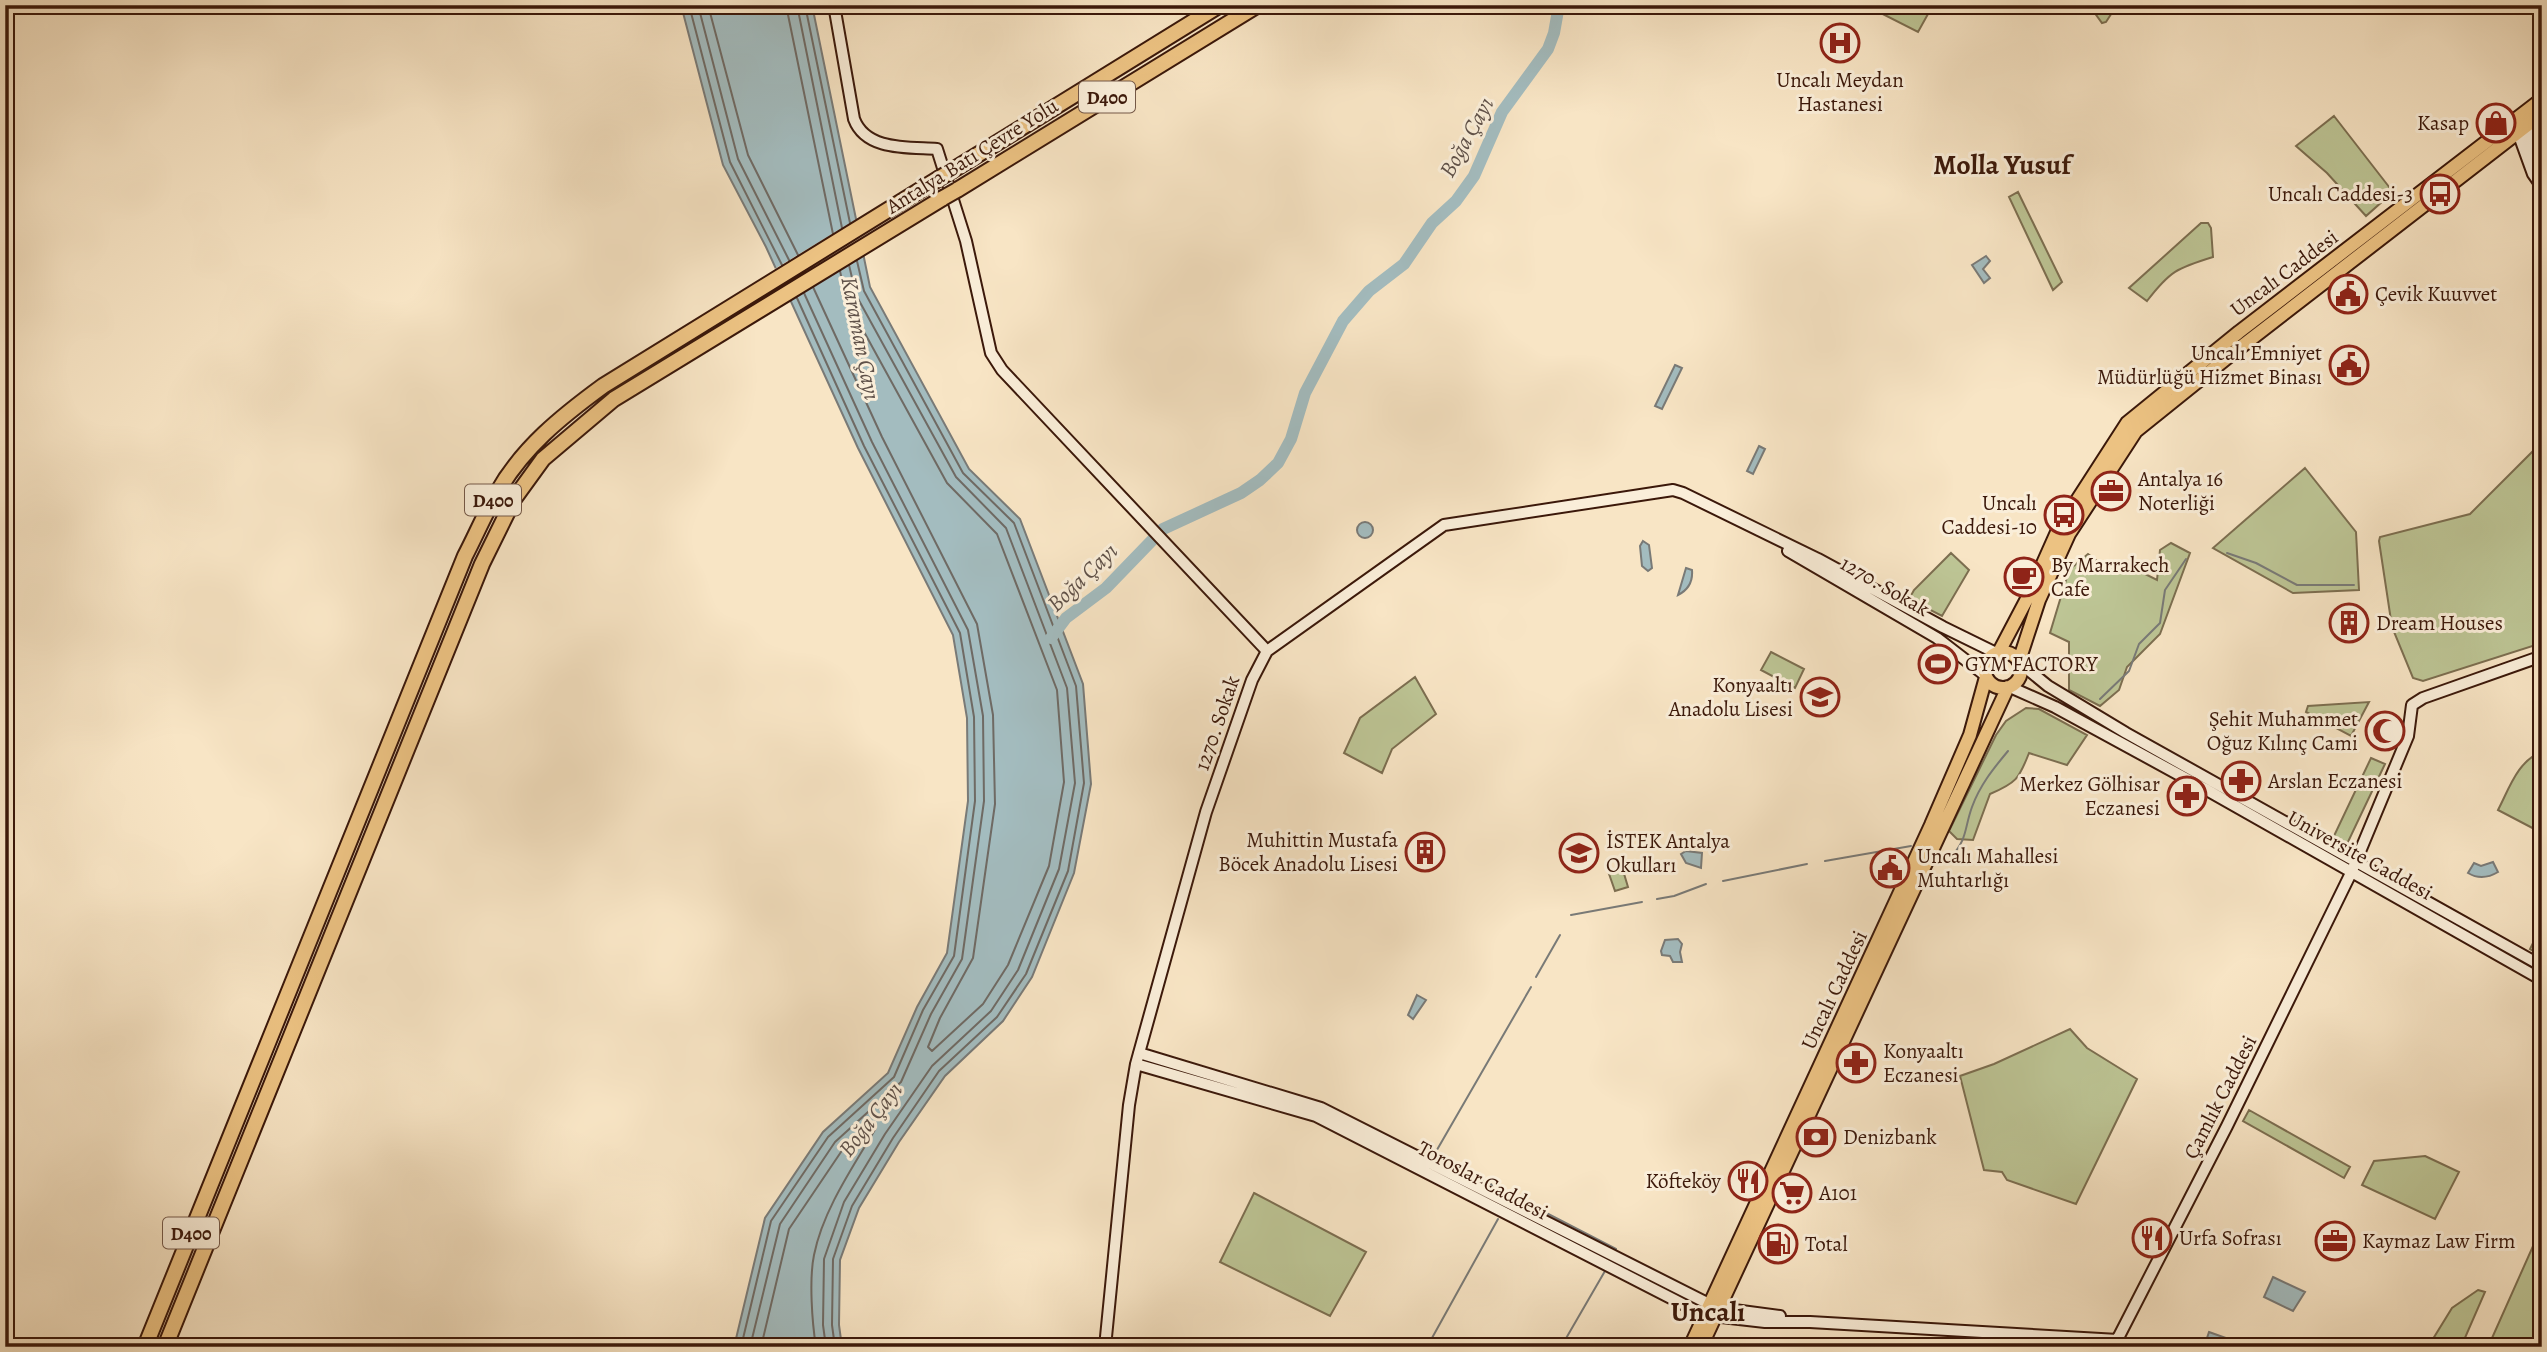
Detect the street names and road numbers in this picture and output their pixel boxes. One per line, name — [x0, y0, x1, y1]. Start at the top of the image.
road number: D400 — [1079, 82, 1135, 113]
street label: Antalya Batı Çevre Yolu — [880, 91, 1064, 221]
street label: Uncalı Caddesi — [2224, 223, 2344, 323]
road number: D400 — [465, 485, 521, 516]
street label: 1270. Sokak — [1835, 549, 1935, 623]
street label: 1270. Sokak — [1188, 671, 1246, 774]
street label: Universite Caddesi — [2282, 804, 2438, 907]
street label: Uncalı Caddesi — [1794, 926, 1874, 1054]
street label: Çamlık Caddesi — [2177, 1030, 2263, 1164]
street label: Toroslar Caddesi — [1413, 1134, 1553, 1226]
road number: D400 — [163, 1218, 219, 1248]

